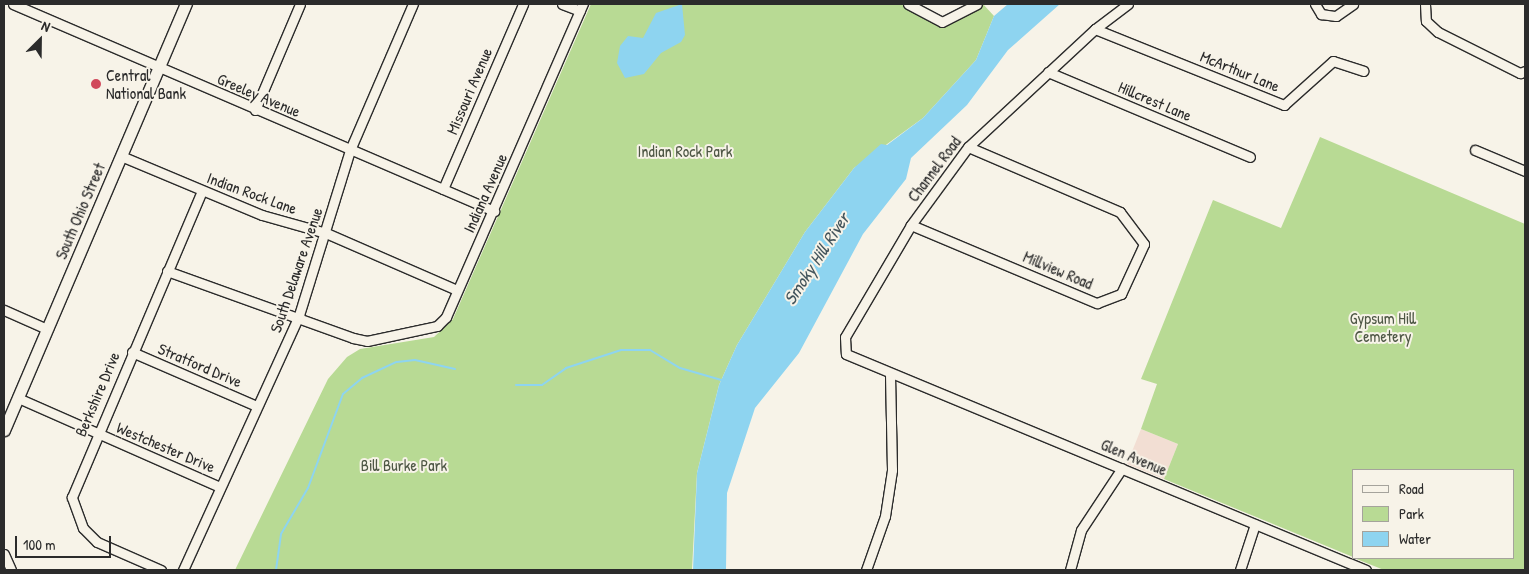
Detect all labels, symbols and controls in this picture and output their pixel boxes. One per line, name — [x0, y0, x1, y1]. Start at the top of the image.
north arrow — [15, 15, 65, 65]
text: N — [39, 16, 53, 36]
street label: Missouri Avenue — [442, 45, 496, 137]
street label: McArthur Lane — [1197, 46, 1283, 96]
place label: Central National Bank — [106, 65, 186, 103]
street label: Greeley Avenue — [215, 69, 303, 121]
street label: Hillcrest Lane — [1115, 77, 1195, 125]
marker: Central National Bank — [90, 78, 102, 90]
street label: Channel Road — [903, 133, 965, 205]
park label: Indian Rock Park — [637, 141, 733, 161]
street label: Indiana Avenue — [459, 150, 511, 236]
street label: South Ohio Street — [51, 160, 109, 262]
street label: Indian Rock Lane — [205, 168, 299, 218]
street label: South Delaware Avenue — [266, 205, 326, 335]
water label: Smoky Hill River — [779, 209, 855, 309]
street label: Millview Road — [1020, 247, 1096, 293]
park label: Gypsum Hill Cemetery — [1350, 308, 1416, 346]
street label: Stratford Drive — [155, 339, 245, 391]
street label: Berkshire Drive — [71, 349, 123, 439]
street label: Westchester Drive — [114, 418, 218, 476]
street label: Glen Avenue — [1098, 435, 1170, 479]
park label: Bill Burke Park — [361, 455, 447, 475]
legend — [1352, 469, 1514, 559]
text: Road — [1399, 478, 1424, 499]
text: Park — [1399, 503, 1424, 524]
scale bar — [18, 526, 114, 558]
text: Water — [1399, 528, 1431, 549]
text: 100 m — [23, 534, 56, 555]

